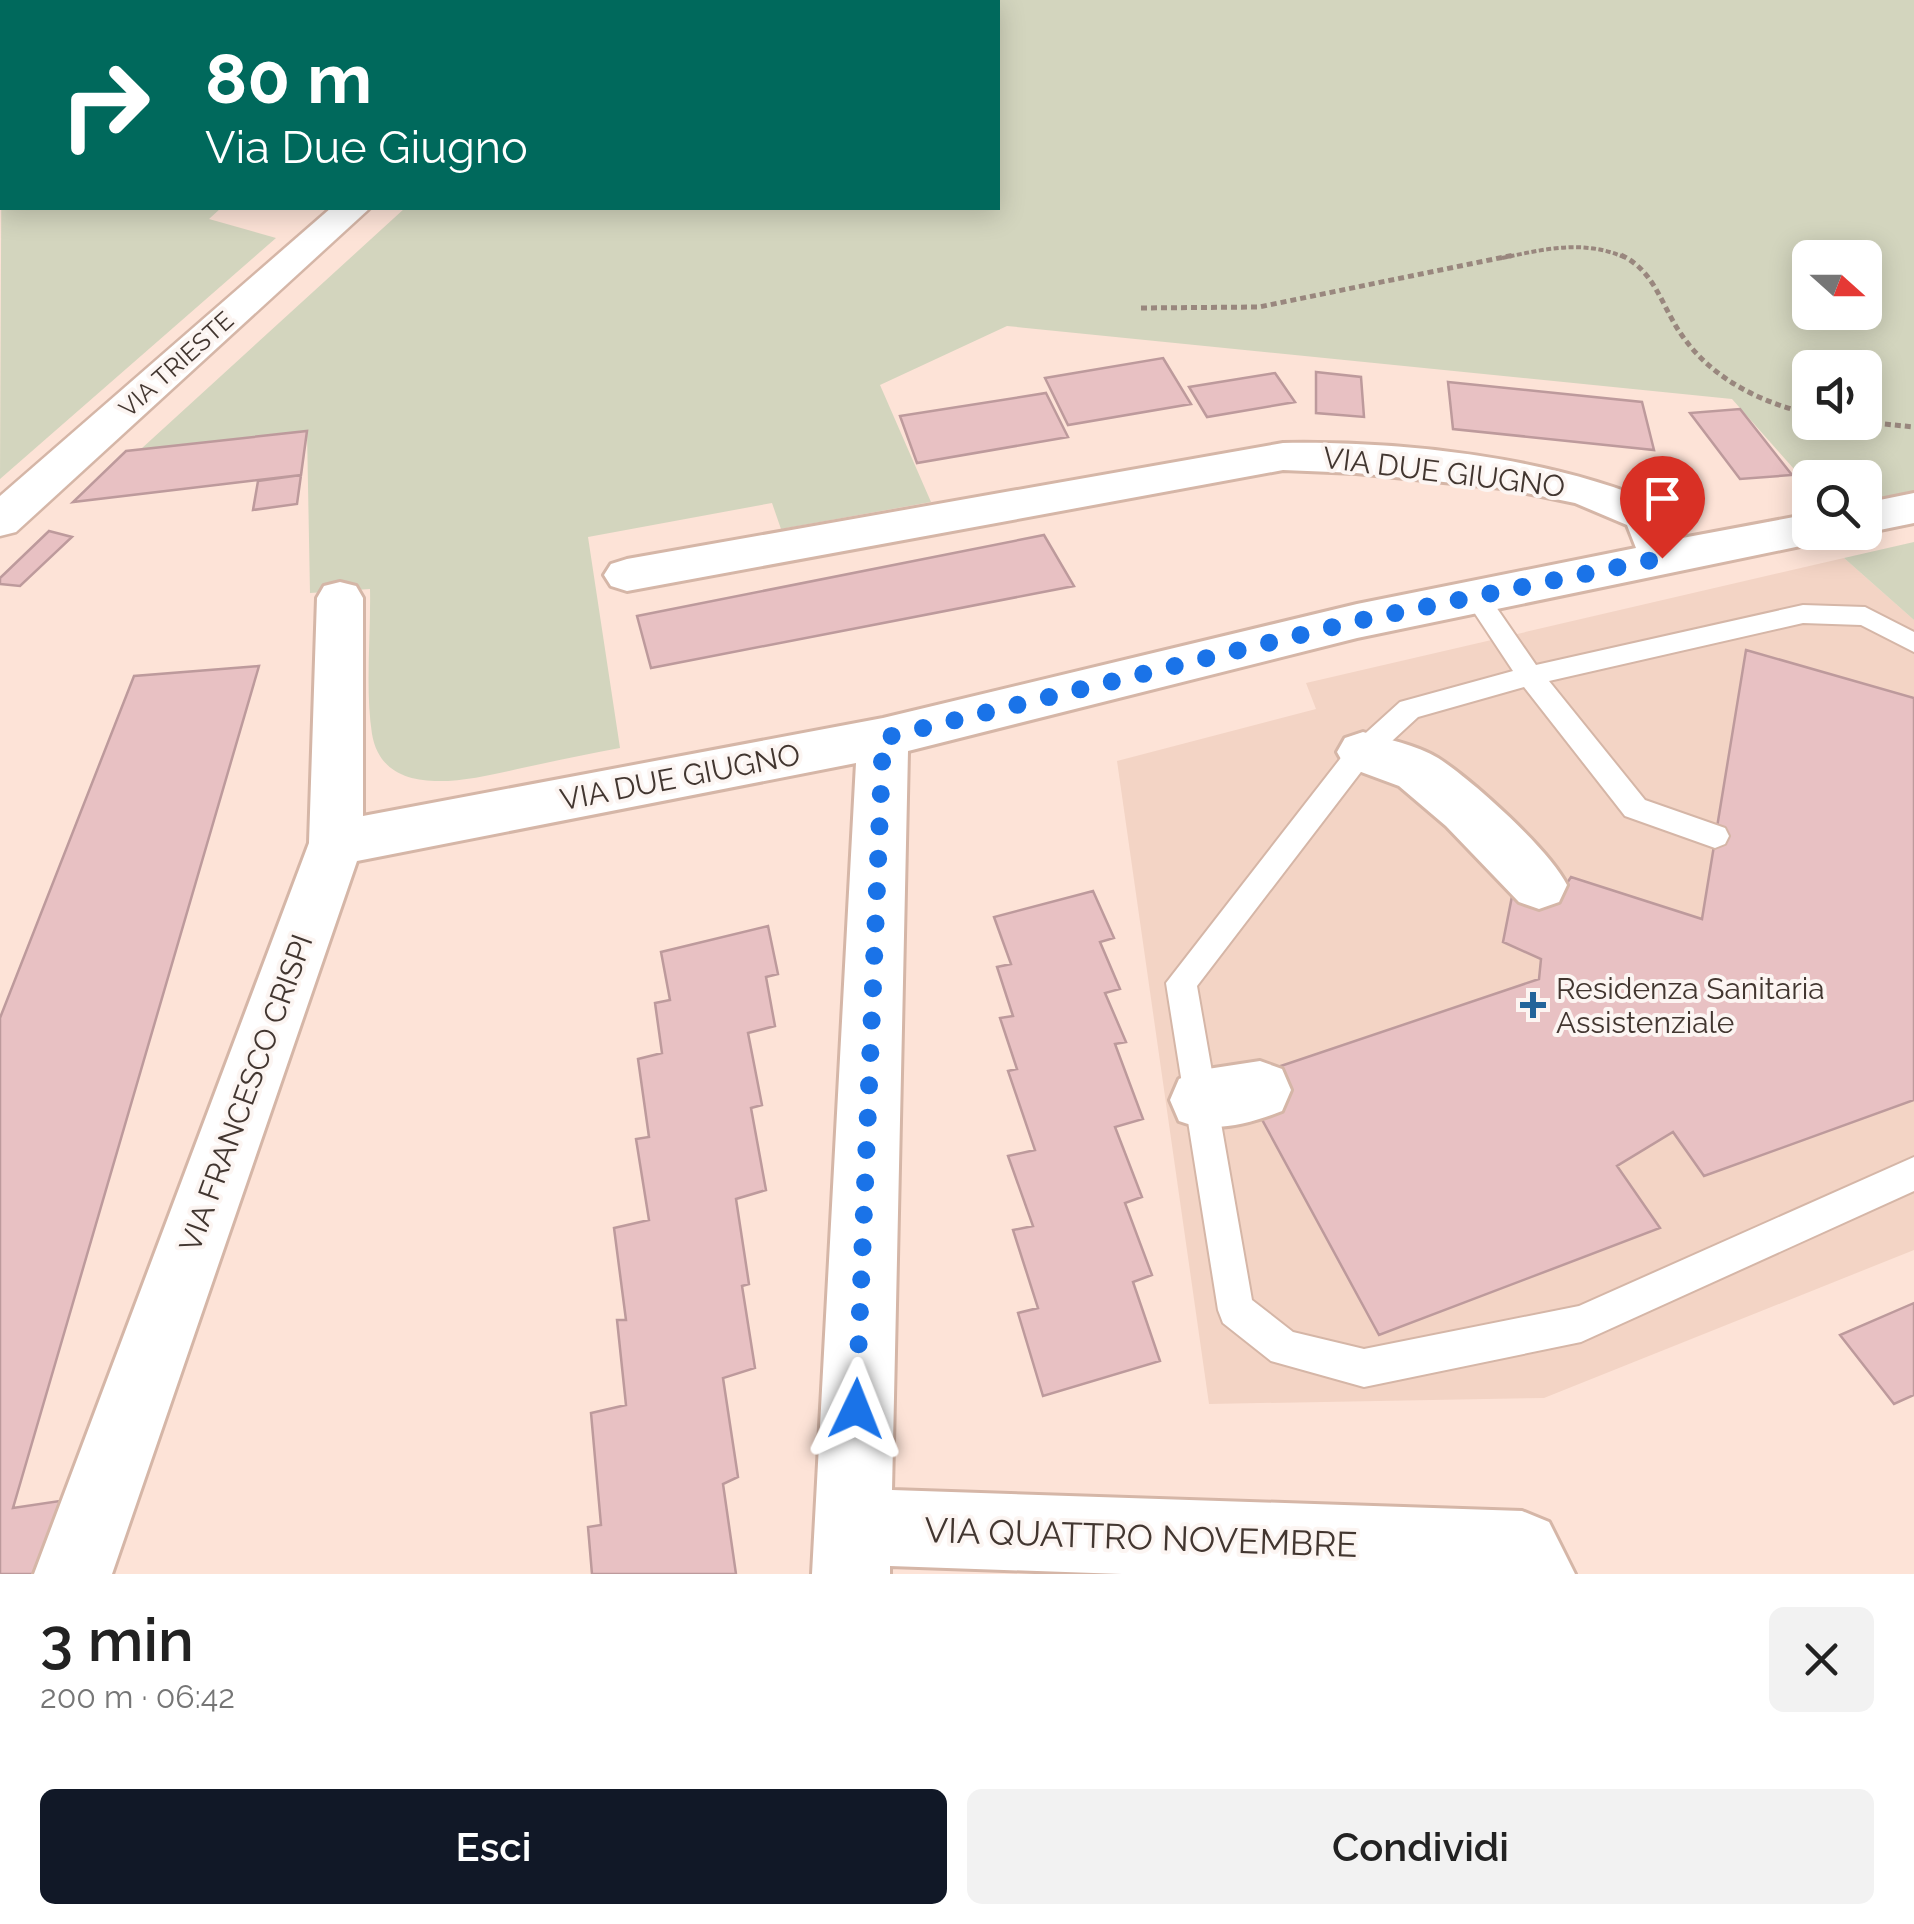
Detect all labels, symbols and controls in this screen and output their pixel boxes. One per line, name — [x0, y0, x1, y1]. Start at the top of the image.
text: 80 m — [205, 37, 372, 119]
icon: right — [40, 40, 170, 170]
text: Via Due Giugno — [205, 121, 528, 174]
north arrow — [1792, 240, 1882, 330]
map controls — [1792, 240, 1882, 550]
street label: VIA TRIESTE — [113, 305, 239, 423]
button: sound — [1792, 350, 1882, 440]
street label: VIA DUE GIUGNO — [1321, 440, 1567, 504]
pin — [1620, 456, 1705, 559]
button: search — [1792, 460, 1882, 550]
icon: arrive — [1635, 471, 1690, 526]
street label: VIA DUE GIUGNO — [557, 737, 803, 817]
street label: VIA FRANCESCO CRISPI — [172, 930, 320, 1256]
place label: Residenza Sanitaria Assistenziale — [1556, 971, 1825, 1040]
marker: Residenza Sanitaria Assistenziale — [1520, 992, 1546, 1018]
position arrow — [804, 1357, 908, 1461]
street label: VIA QUATTRO NOVEMBRE — [924, 1509, 1358, 1565]
text: 3 min — [40, 1605, 194, 1675]
button: close — [1769, 1607, 1874, 1712]
text: 200 m · 06:42 — [40, 1678, 235, 1715]
button: Esci — [40, 1789, 947, 1904]
button: Condividi — [967, 1789, 1874, 1904]

